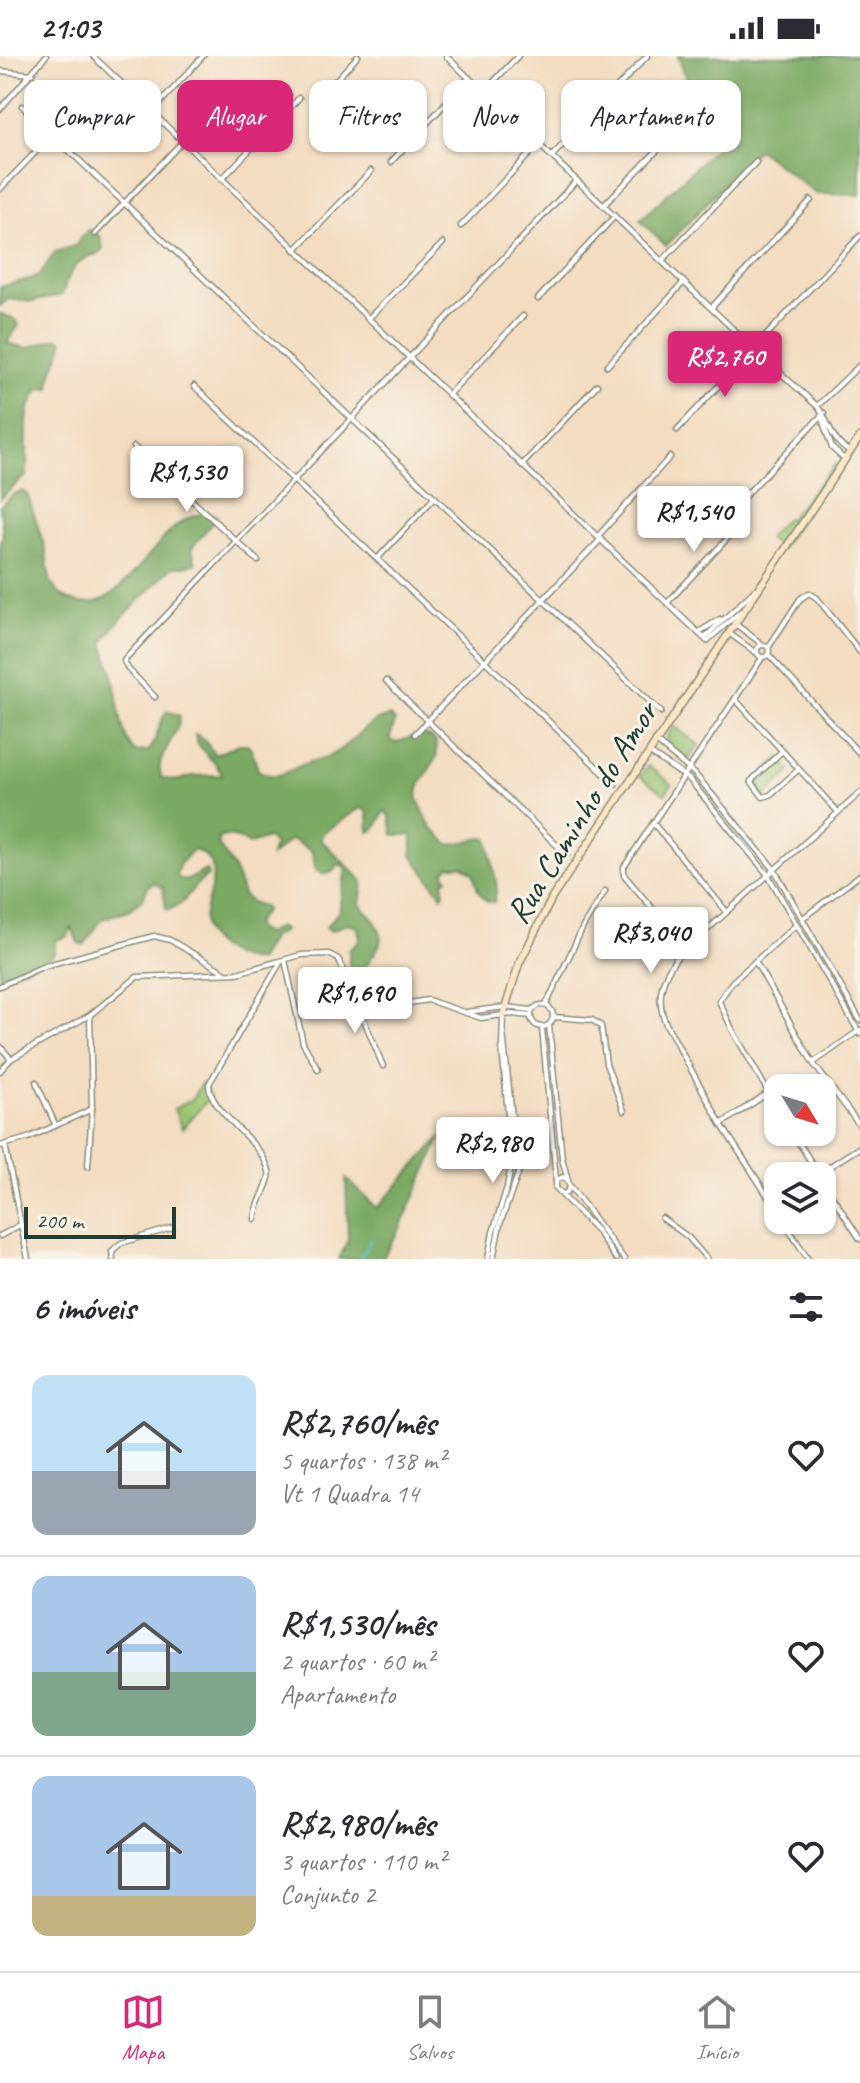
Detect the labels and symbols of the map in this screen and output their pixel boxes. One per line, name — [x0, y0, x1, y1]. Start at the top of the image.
pin: R$2,760 — [651, 331, 799, 399]
pin: R$1,530 — [113, 446, 261, 514]
pin: R$1,540 — [620, 486, 768, 554]
street label: Rua Caminho do Amor — [496, 691, 668, 931]
pin: R$3,040 — [577, 907, 725, 975]
pin: R$1,690 — [281, 967, 429, 1035]
north arrow — [764, 1074, 836, 1146]
pin: R$2,980 — [419, 1117, 567, 1185]
scale bar — [24, 1203, 176, 1239]

